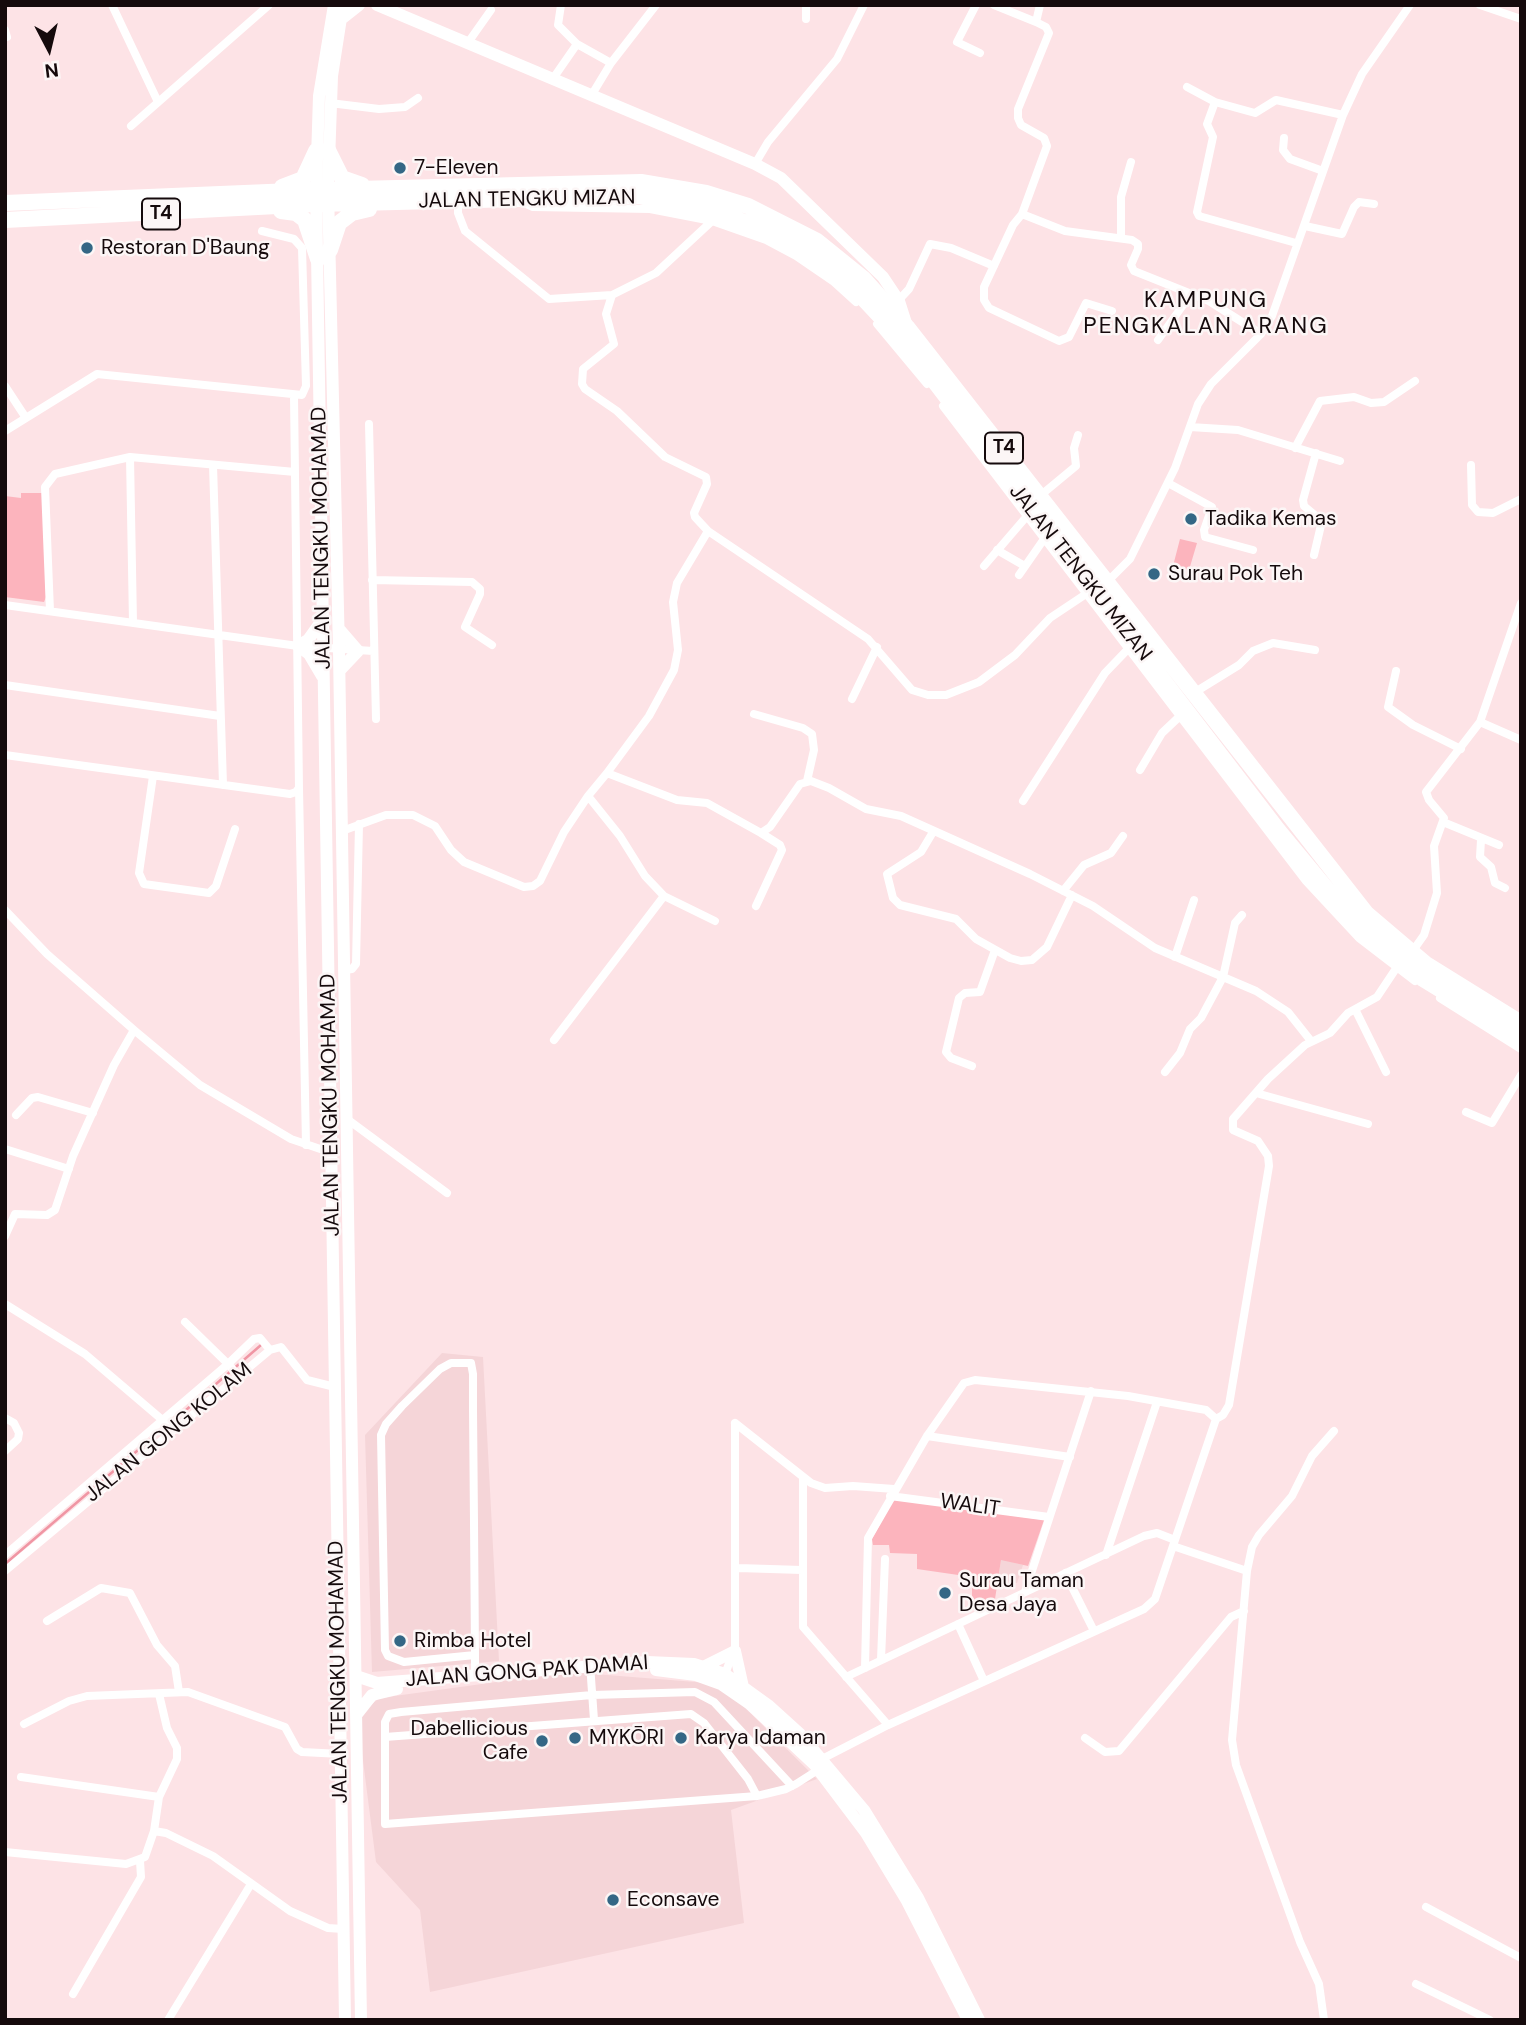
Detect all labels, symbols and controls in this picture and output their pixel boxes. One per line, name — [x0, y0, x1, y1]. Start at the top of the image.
north arrow — [14, 14, 84, 84]
text: N — [43, 57, 60, 84]
place label: 7-Eleven — [414, 155, 498, 181]
marker: 7-Eleven — [392, 160, 408, 176]
street label: JALAN TENGKU MIZAN — [418, 186, 636, 214]
road number: T4 — [142, 198, 180, 230]
place label: Restoran D'Baung — [101, 235, 270, 261]
marker: Restoran D'Baung — [79, 240, 95, 256]
district label: KAMPUNG PENGKALAN ARANG — [1085, 287, 1327, 341]
street label: JALAN TENGKU MOHAMAD — [307, 406, 337, 670]
road number: T4 — [985, 432, 1023, 463]
street label: JALAN TENGKU MIZAN — [1003, 480, 1157, 666]
place label: Tadika Kemas — [1205, 506, 1337, 532]
marker: Tadika Kemas — [1183, 511, 1199, 527]
place label: Surau Pok Teh — [1168, 561, 1303, 587]
marker: Surau Pok Teh — [1146, 566, 1162, 582]
street label: JALAN TENGKU MOHAMAD — [316, 973, 346, 1237]
street label: JALAN GONG KOLAM — [80, 1358, 258, 1508]
street label: WALIT — [938, 1489, 1002, 1523]
street label: JALAN TENGKU MOHAMAD — [324, 1540, 354, 1804]
place label: Surau Taman Desa Jaya — [959, 1568, 1084, 1618]
marker: Surau Taman Desa Jaya — [937, 1585, 953, 1601]
place label: Rimba Hotel — [414, 1628, 531, 1654]
marker: Rimba Hotel — [392, 1633, 408, 1649]
street label: JALAN GONG PAK DAMAI — [405, 1651, 649, 1693]
place label: Dabellicious Cafe — [411, 1716, 528, 1766]
place label: MYKŌRI — [589, 1725, 664, 1751]
place label: Karya Idaman — [695, 1725, 826, 1751]
marker: MYKŌRI — [567, 1730, 583, 1746]
marker: Karya Idaman — [673, 1730, 689, 1746]
marker: Dabellicious Cafe — [534, 1733, 550, 1749]
place label: Econsave — [627, 1887, 719, 1913]
marker: Econsave — [605, 1892, 621, 1908]

